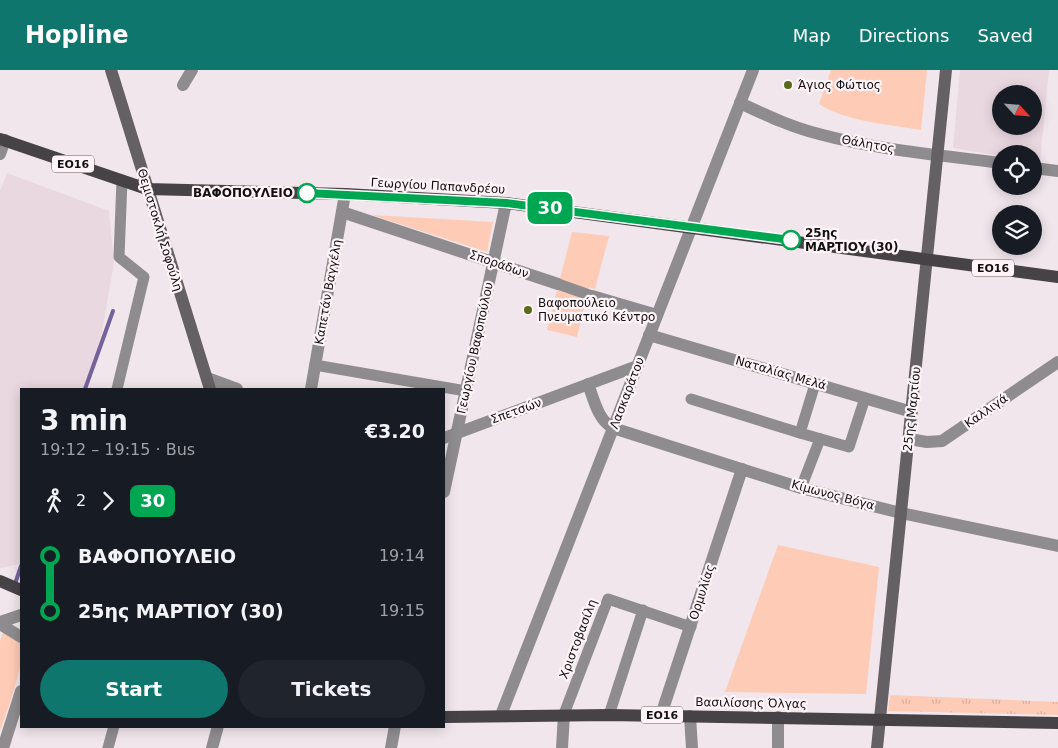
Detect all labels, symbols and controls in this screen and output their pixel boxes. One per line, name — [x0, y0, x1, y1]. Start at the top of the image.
text: Hopline — [25, 21, 129, 49]
text: Map — [793, 25, 831, 46]
text: Directions — [859, 25, 949, 46]
text: Saved — [977, 25, 1033, 46]
place label: Άγιος Φώτιος — [798, 78, 881, 92]
marker: Άγιος Φώτιος — [782, 79, 794, 91]
north arrow — [992, 85, 1042, 135]
map controls — [992, 85, 1042, 255]
street label: Θάλητος — [840, 132, 896, 156]
button: locate — [992, 145, 1042, 195]
road number: ΕΟ16 — [52, 156, 94, 172]
street label: Θεμιστοκλή Σοφούλη — [135, 167, 185, 293]
street label: Γεωργίου Παπανδρέου — [370, 175, 506, 197]
marker: ΒΑΦΟΠΟΥΛΕΙΟ — [297, 183, 317, 203]
place label: ΒΑΦΟΠΟΥΛΕΙΟ — [193, 186, 293, 200]
line badge: 30 — [528, 192, 572, 224]
text: 30 — [537, 197, 563, 218]
button: layers — [992, 205, 1042, 255]
place label: 25ης ΜΑΡΤΙΟΥ (30) — [805, 226, 898, 254]
marker: 25ης ΜΑΡΤΙΟΥ (30) — [781, 230, 801, 250]
street label: Καπετάν Βαγγέλη — [312, 238, 344, 346]
street label: Σποράδων — [468, 247, 531, 281]
road number: ΕΟ16 — [972, 260, 1014, 277]
street label: Γεωργίου Βαφοπούλου — [454, 281, 496, 415]
place label: Βαφοπούλειο Πνευματικό Κέντρο — [538, 296, 655, 324]
marker: Βαφοπούλειο Πνευματικό Κέντρο — [522, 304, 534, 316]
street label: Ναταλίας Μελά — [734, 353, 828, 393]
street label: Λασκαράτου — [607, 355, 647, 431]
street label: 25ης Μαρτίου — [901, 366, 923, 452]
street label: Καλλιγά — [962, 391, 1010, 431]
street label: Σπετσών — [489, 395, 544, 427]
text: 3 min — [40, 404, 128, 437]
text: €3.20 — [365, 420, 425, 442]
text: 19:12 – 19:15 · Bus — [40, 440, 195, 459]
street label: Κίμωνος Βόγα — [790, 477, 876, 513]
icon: walk — [40, 487, 68, 515]
icon: forward — [94, 487, 122, 515]
text: 30 — [140, 490, 165, 511]
text: 2 — [76, 491, 86, 510]
text: ΒΑΦΟΠΟΥΛΕΙΟ — [78, 545, 236, 567]
text: 19:14 — [379, 546, 425, 565]
street label: Ορμυλίας — [686, 562, 718, 622]
street label: Χριστοβασίλη — [556, 597, 600, 681]
text: 25ης ΜΑΡΤΙΟΥ (30) — [78, 600, 284, 622]
text: 19:15 — [379, 601, 425, 620]
button: Start — [40, 660, 228, 718]
button: Tickets — [238, 660, 425, 718]
street label: Βασιλίσσης Όλγας — [695, 695, 807, 711]
road number: ΕΟ16 — [641, 706, 683, 724]

